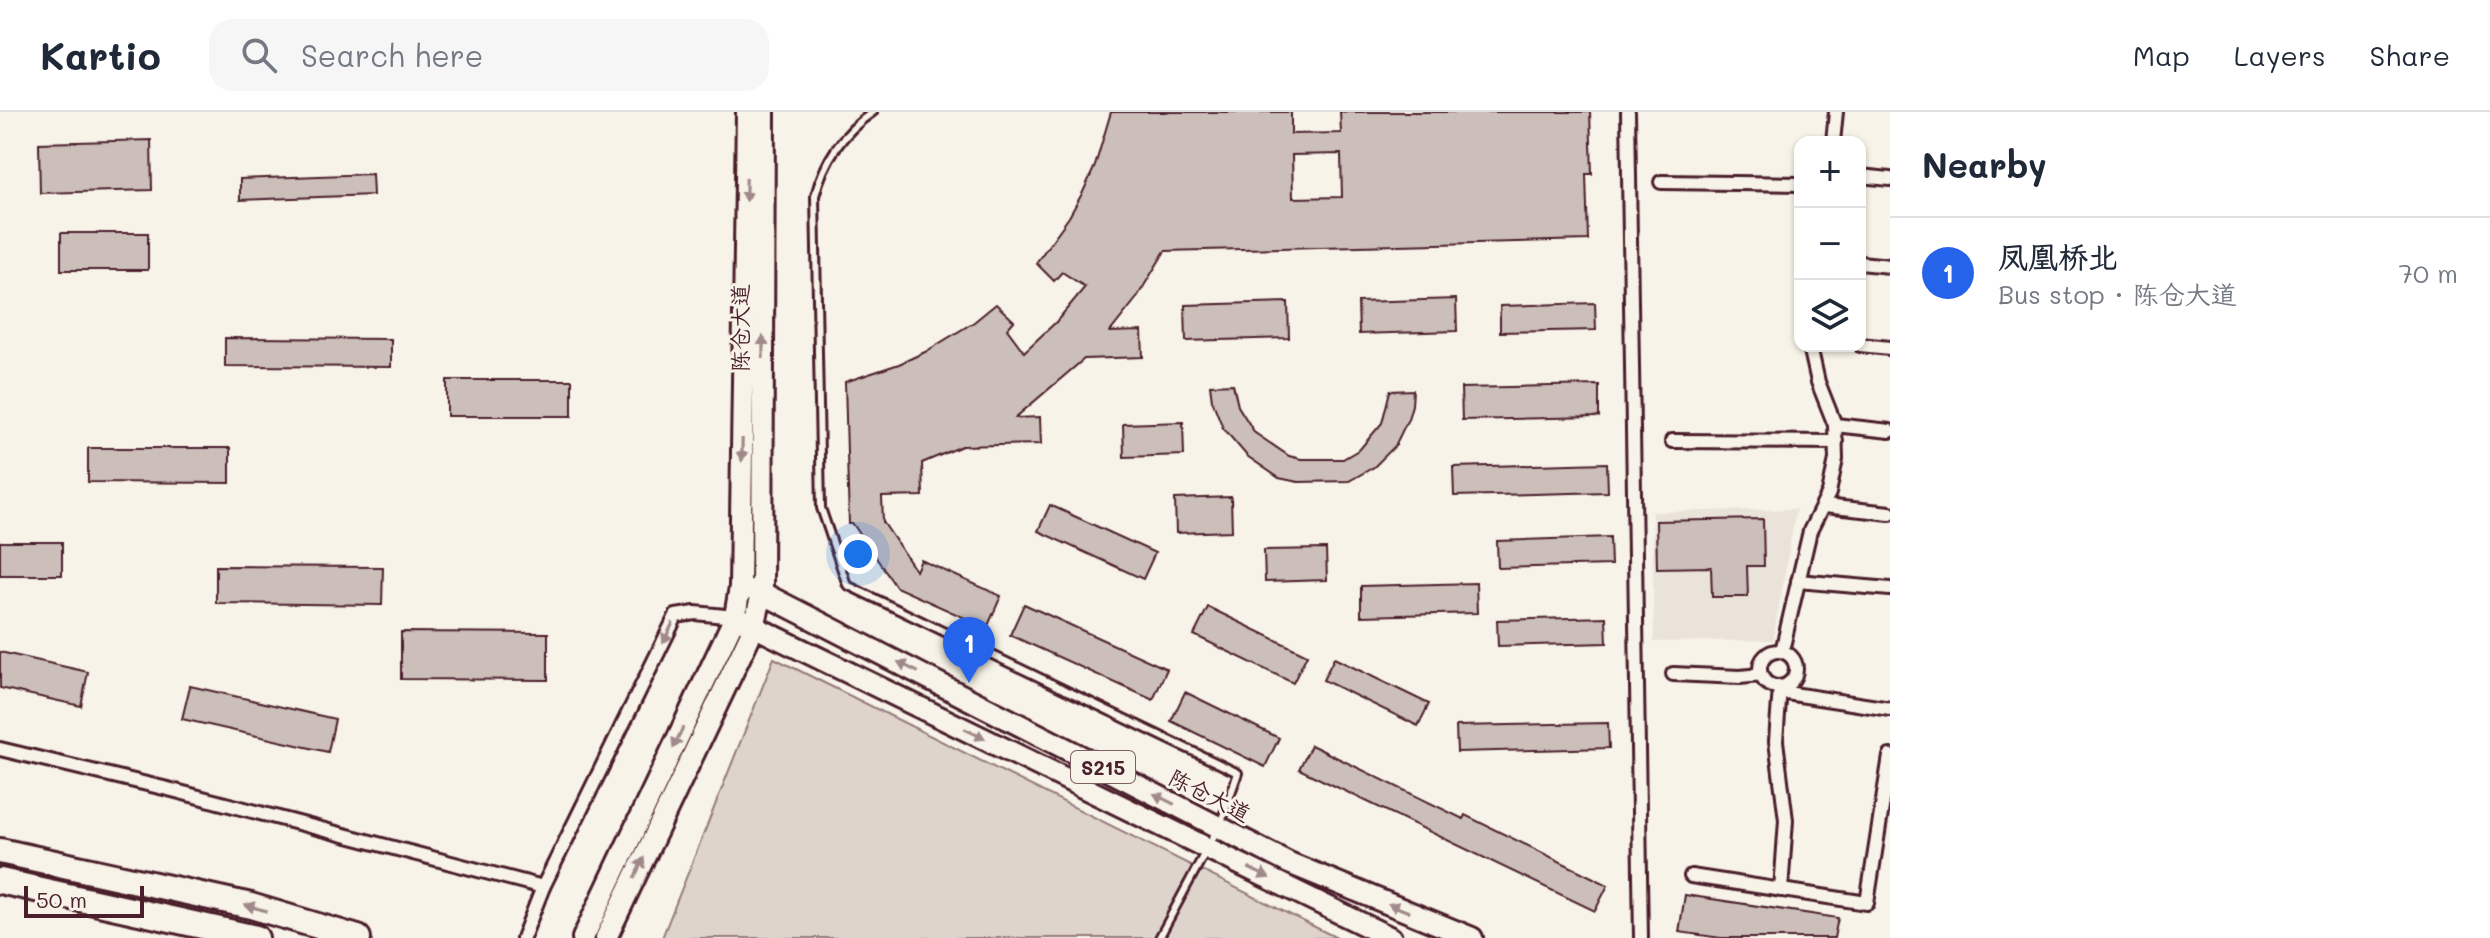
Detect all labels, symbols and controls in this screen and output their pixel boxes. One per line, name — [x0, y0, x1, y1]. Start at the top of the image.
search box — [209, 19, 769, 91]
text: Kartio — [40, 30, 161, 80]
icon: search — [237, 33, 281, 77]
text: Search here — [301, 35, 483, 75]
text: Map — [2133, 37, 2190, 73]
text: Layers — [2234, 37, 2326, 73]
text: Share — [2370, 37, 2450, 73]
map controls — [1794, 136, 1866, 352]
button: + — [1794, 136, 1866, 208]
text: Nearby — [1922, 142, 2047, 187]
one-way arrow — [740, 178, 752, 203]
button: − — [1794, 208, 1866, 280]
text: 凤凰桥北 — [1998, 236, 2118, 276]
text: 1 — [1942, 256, 1954, 290]
text: 70 m — [2398, 256, 2458, 290]
text: Bus stop · 陈仓大道 — [1998, 277, 2237, 311]
button: layers — [1794, 280, 1866, 352]
street label: 陈仓大道 — [725, 284, 754, 372]
one-way arrow — [757, 334, 769, 359]
one-way arrow — [736, 438, 748, 463]
your location — [838, 534, 878, 574]
pin: 1 — [943, 617, 995, 683]
one-way arrow — [661, 621, 675, 644]
one-way arrow — [896, 661, 919, 674]
one-way arrow — [671, 726, 685, 750]
one-way arrow — [964, 728, 987, 741]
road number: S215 — [1071, 751, 1135, 783]
street label: 陈仓大道 — [1164, 762, 1256, 828]
one-way arrow — [1152, 792, 1175, 805]
one-way arrow — [632, 856, 646, 879]
one-way arrow — [1247, 866, 1271, 880]
scale bar — [24, 882, 144, 918]
text: 50 m — [36, 885, 87, 914]
one-way arrow — [243, 901, 268, 913]
one-way arrow — [1388, 902, 1411, 915]

